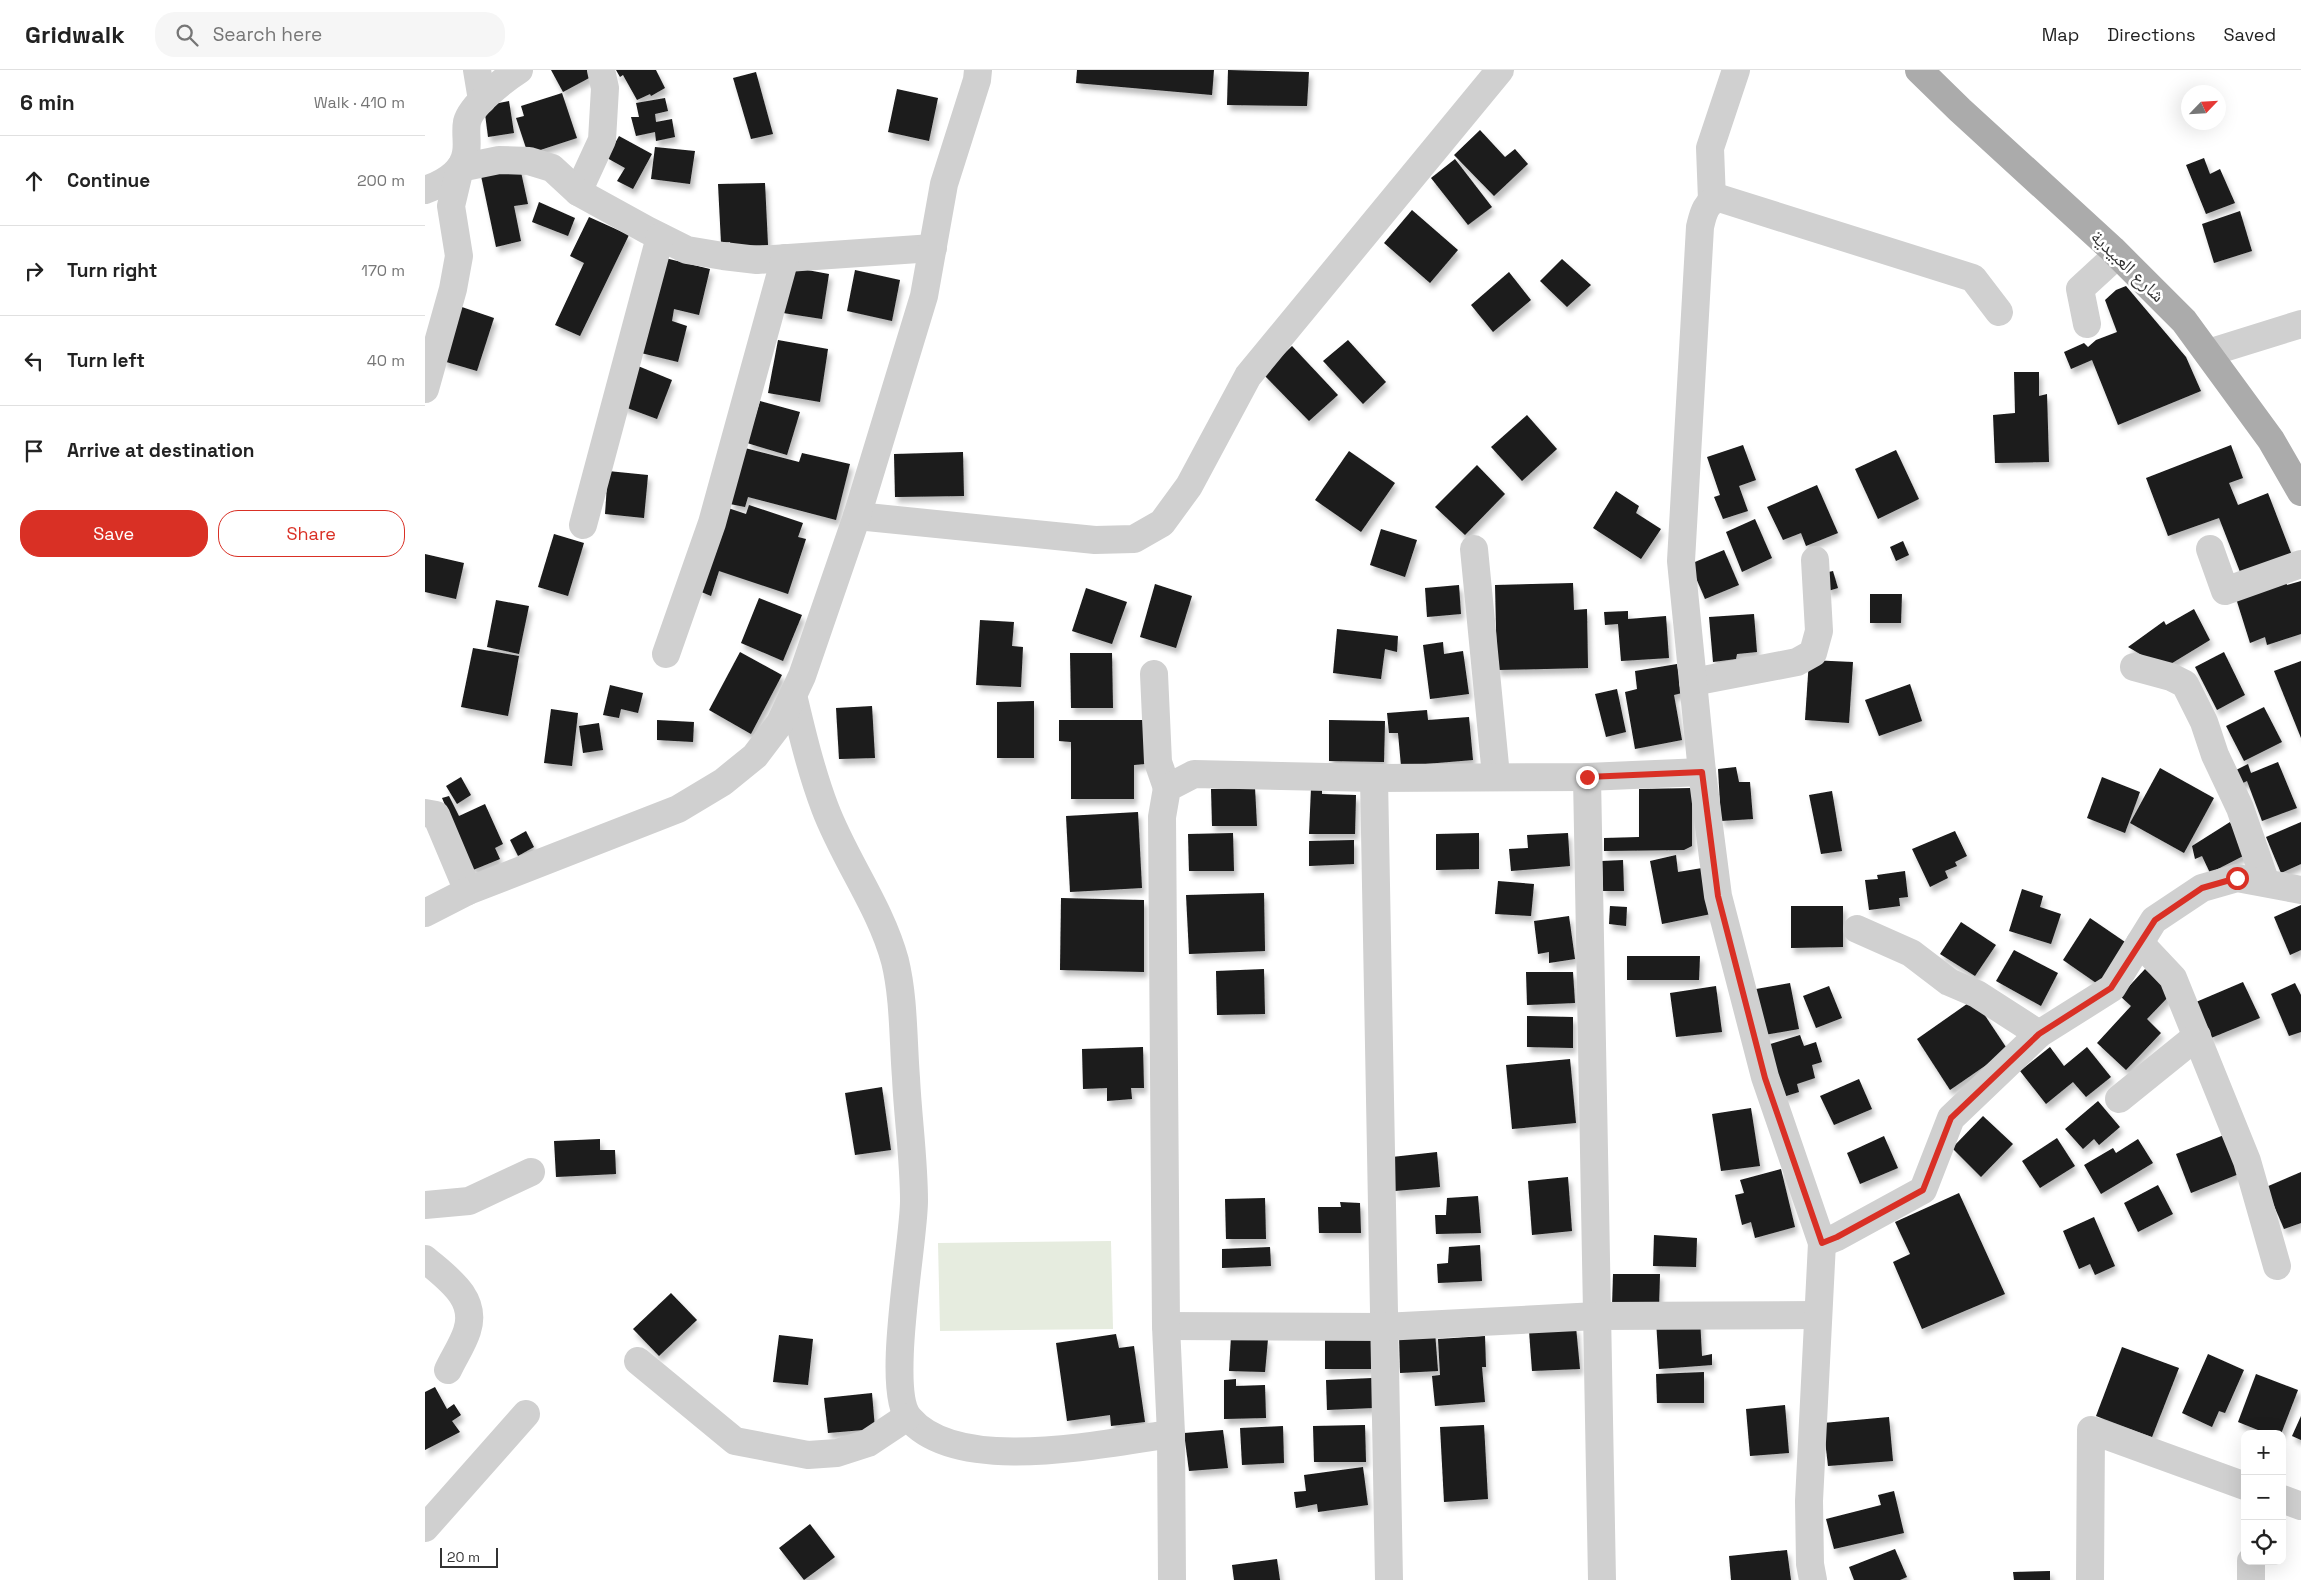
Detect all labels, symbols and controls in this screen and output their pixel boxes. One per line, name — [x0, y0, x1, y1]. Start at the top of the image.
search box — [155, 12, 505, 57]
text: Gridwalk — [25, 19, 125, 50]
icon: search — [173, 21, 201, 49]
text: Search here — [213, 22, 322, 47]
text: Map — [2042, 23, 2079, 46]
text: Directions — [2107, 23, 2196, 46]
text: Saved — [2224, 23, 2276, 46]
north arrow — [2181, 85, 2226, 130]
text: 6 min — [20, 89, 75, 116]
text: Walk · 410 m — [314, 92, 405, 113]
icon: ahead — [20, 167, 48, 195]
text: Continue — [67, 168, 150, 193]
text: 200 m — [357, 170, 405, 191]
street label: شارع العبيدية — [2086, 224, 2170, 308]
icon: right — [20, 257, 48, 285]
text: Turn right — [67, 258, 157, 283]
text: 170 m — [361, 260, 405, 281]
icon: left — [20, 347, 48, 375]
text: Turn left — [67, 348, 145, 373]
text: 40 m — [367, 350, 405, 371]
icon: arrive — [20, 437, 48, 465]
text: Arrive at destination — [67, 438, 255, 463]
button: Save — [20, 510, 208, 557]
button: Share — [218, 510, 405, 557]
route end — [1576, 766, 1599, 789]
route start — [2226, 867, 2249, 890]
map controls — [2241, 1430, 2286, 1565]
button: + — [2241, 1430, 2286, 1475]
button: − — [2241, 1475, 2286, 1520]
button: locate — [2241, 1520, 2286, 1565]
scale bar — [440, 1545, 497, 1568]
text: 20 m — [447, 1548, 480, 1566]

